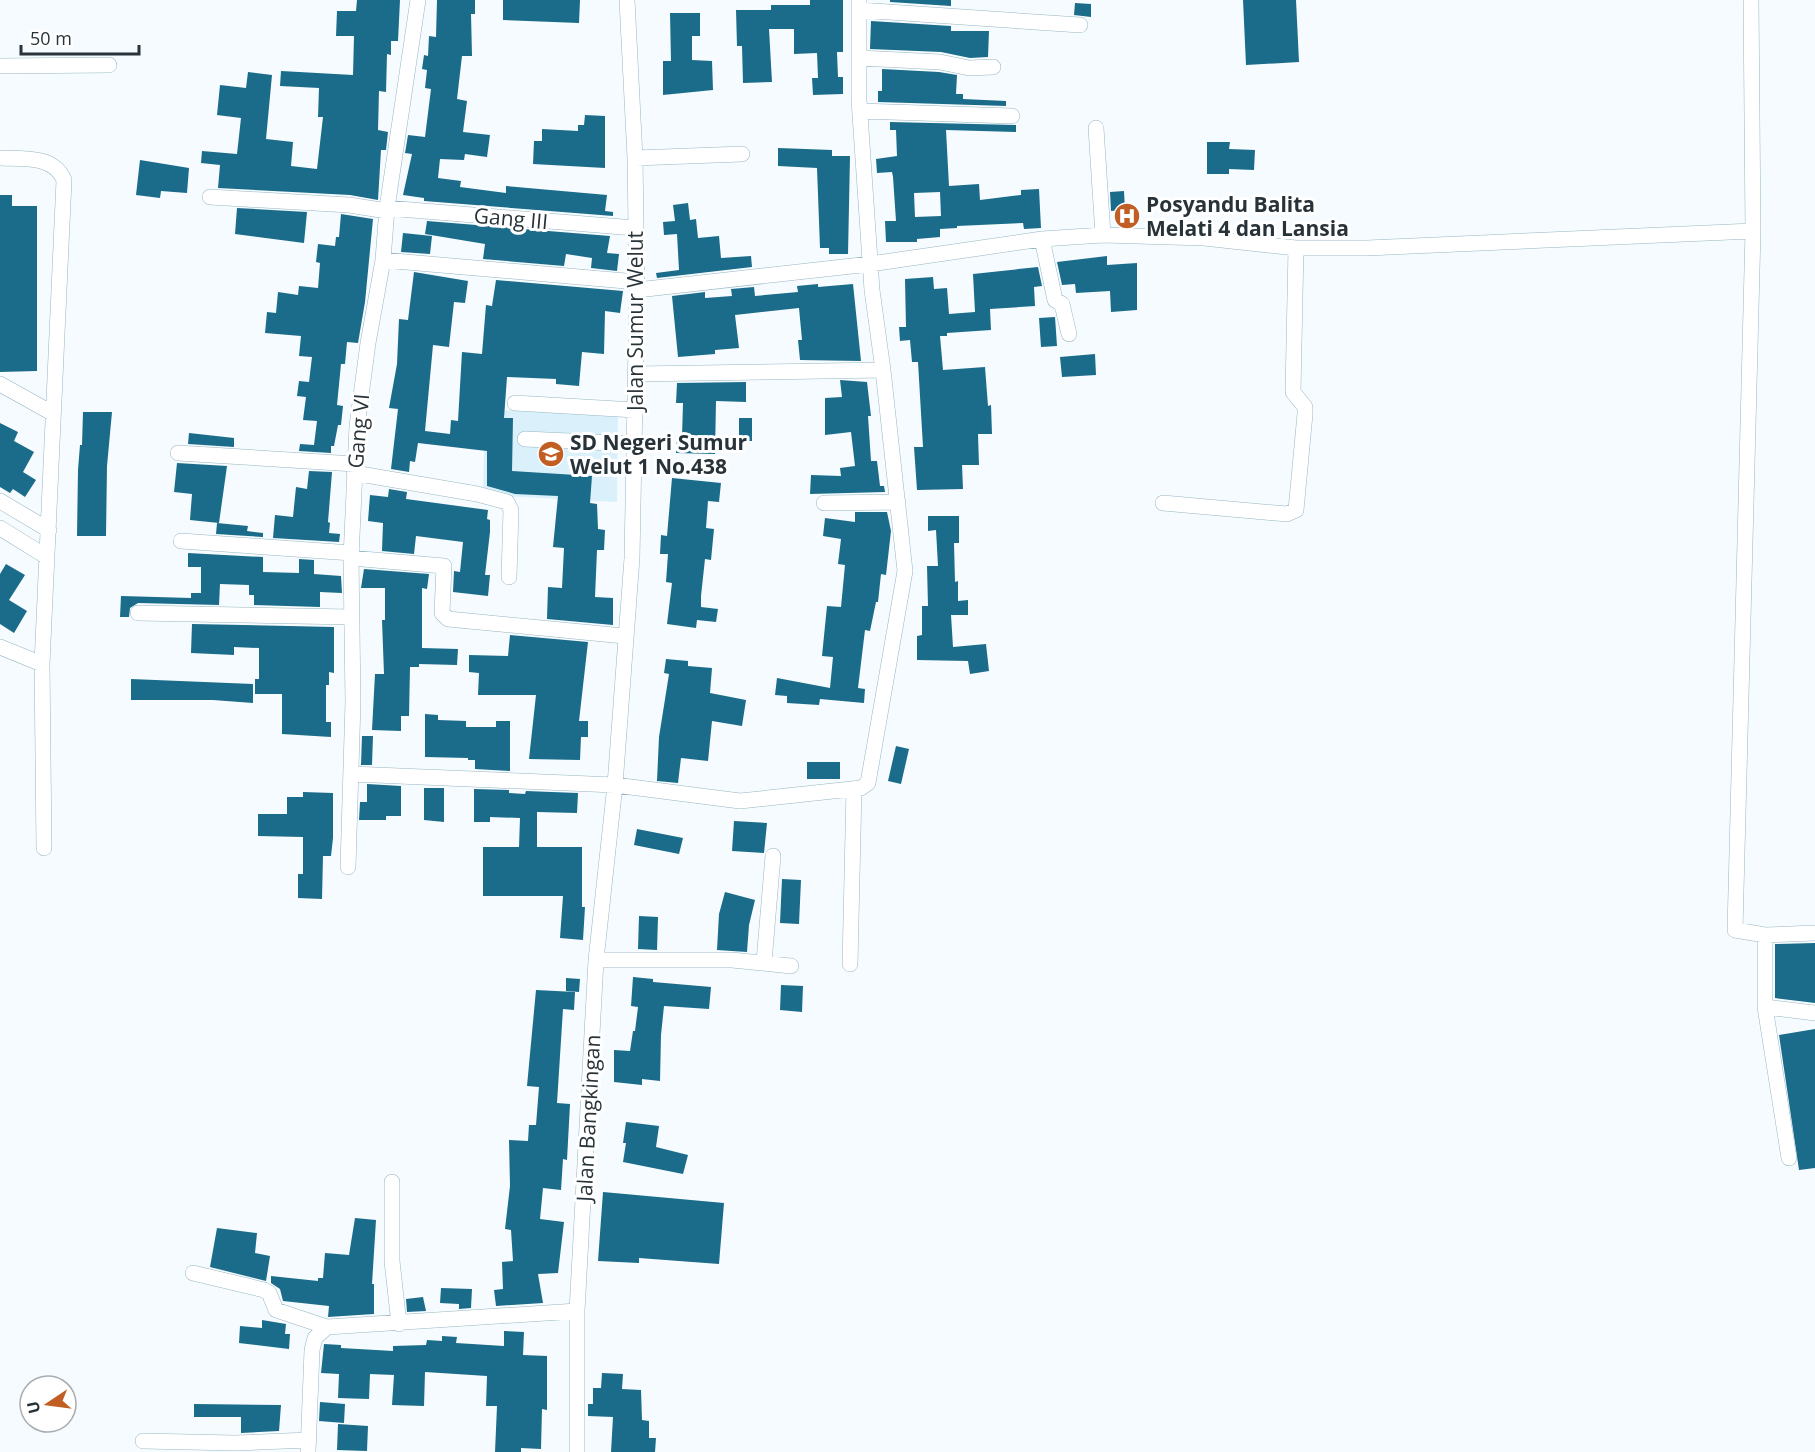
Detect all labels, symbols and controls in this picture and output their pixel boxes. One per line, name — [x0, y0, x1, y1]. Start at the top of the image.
scale bar — [21, 18, 140, 56]
text: 50 m — [30, 26, 72, 50]
place label: Posyandu Balita Melati 4 dan Lansia — [1146, 190, 1349, 242]
street label: Gang III — [473, 201, 549, 235]
hospital icon: Posyandu Balita Melati 4 dan Lansia — [1112, 201, 1142, 231]
street label: Jalan Sumur Welut — [621, 231, 649, 413]
street label: Gang VI — [341, 392, 375, 470]
place label: SD Negeri Sumur Welut 1 No.438 — [570, 428, 748, 480]
school or university icon: SD Negeri Sumur Welut 1 No.438 — [536, 439, 566, 469]
street label: Jalan Bangkingan — [570, 1034, 606, 1204]
north arrow — [18, 1374, 78, 1434]
text: U — [21, 1399, 45, 1416]

